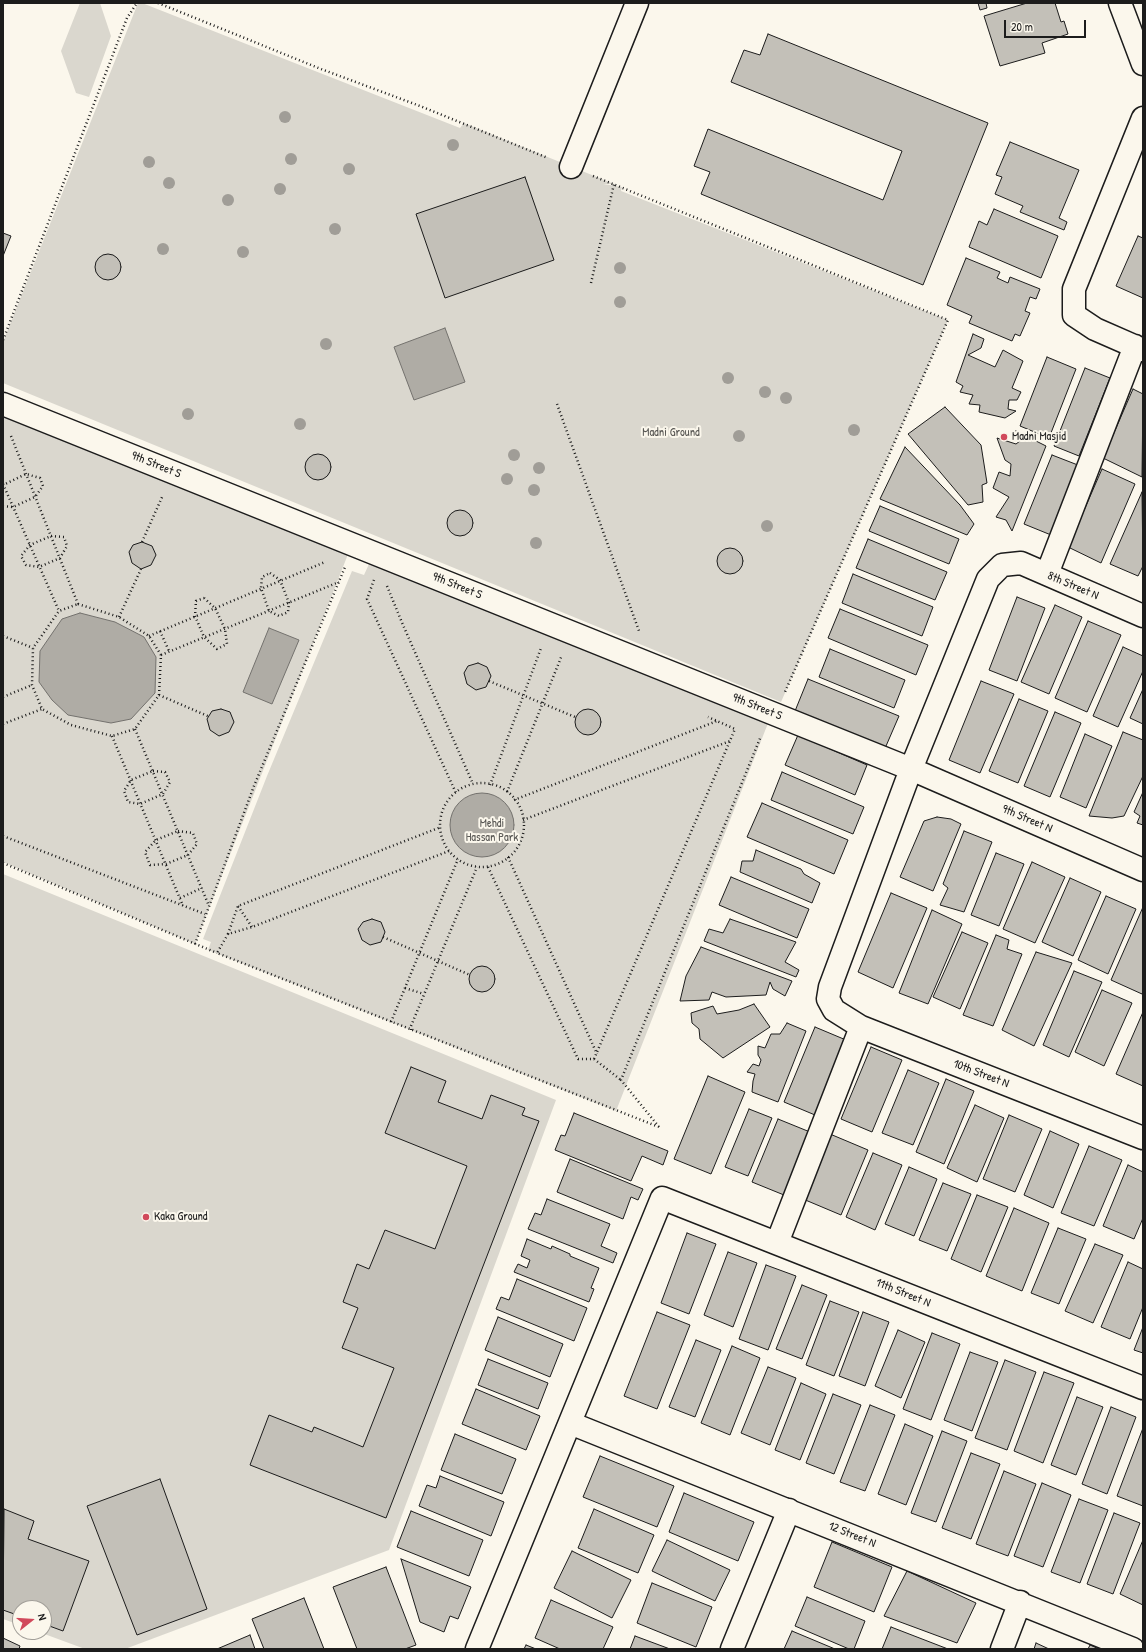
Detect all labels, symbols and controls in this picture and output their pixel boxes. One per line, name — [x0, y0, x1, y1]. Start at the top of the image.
scale bar — [1006, 12, 1088, 38]
text: 20 m — [1011, 18, 1033, 35]
park label: Madni Ground — [642, 426, 700, 440]
place label: Madni Masjid — [1012, 430, 1066, 444]
marker: Madni Masjid — [999, 432, 1009, 442]
street label: 9th Street S — [129, 448, 183, 482]
street label: 9th Street S — [430, 569, 484, 603]
street label: 8th Street N — [1045, 569, 1101, 603]
street label: 9th Street S — [730, 690, 784, 724]
street label: 9th Street N — [1000, 802, 1054, 836]
park label: Mehdi Hassan Park — [466, 817, 518, 845]
street label: 10th Street N — [951, 1057, 1011, 1091]
place label: Kaka Ground — [154, 1210, 208, 1224]
marker: Kaka Ground — [141, 1212, 151, 1222]
street label: 11th Street N — [874, 1276, 932, 1310]
street label: 12 Street N — [826, 1519, 878, 1551]
north arrow — [12, 1600, 52, 1640]
text: N — [35, 1612, 50, 1622]

